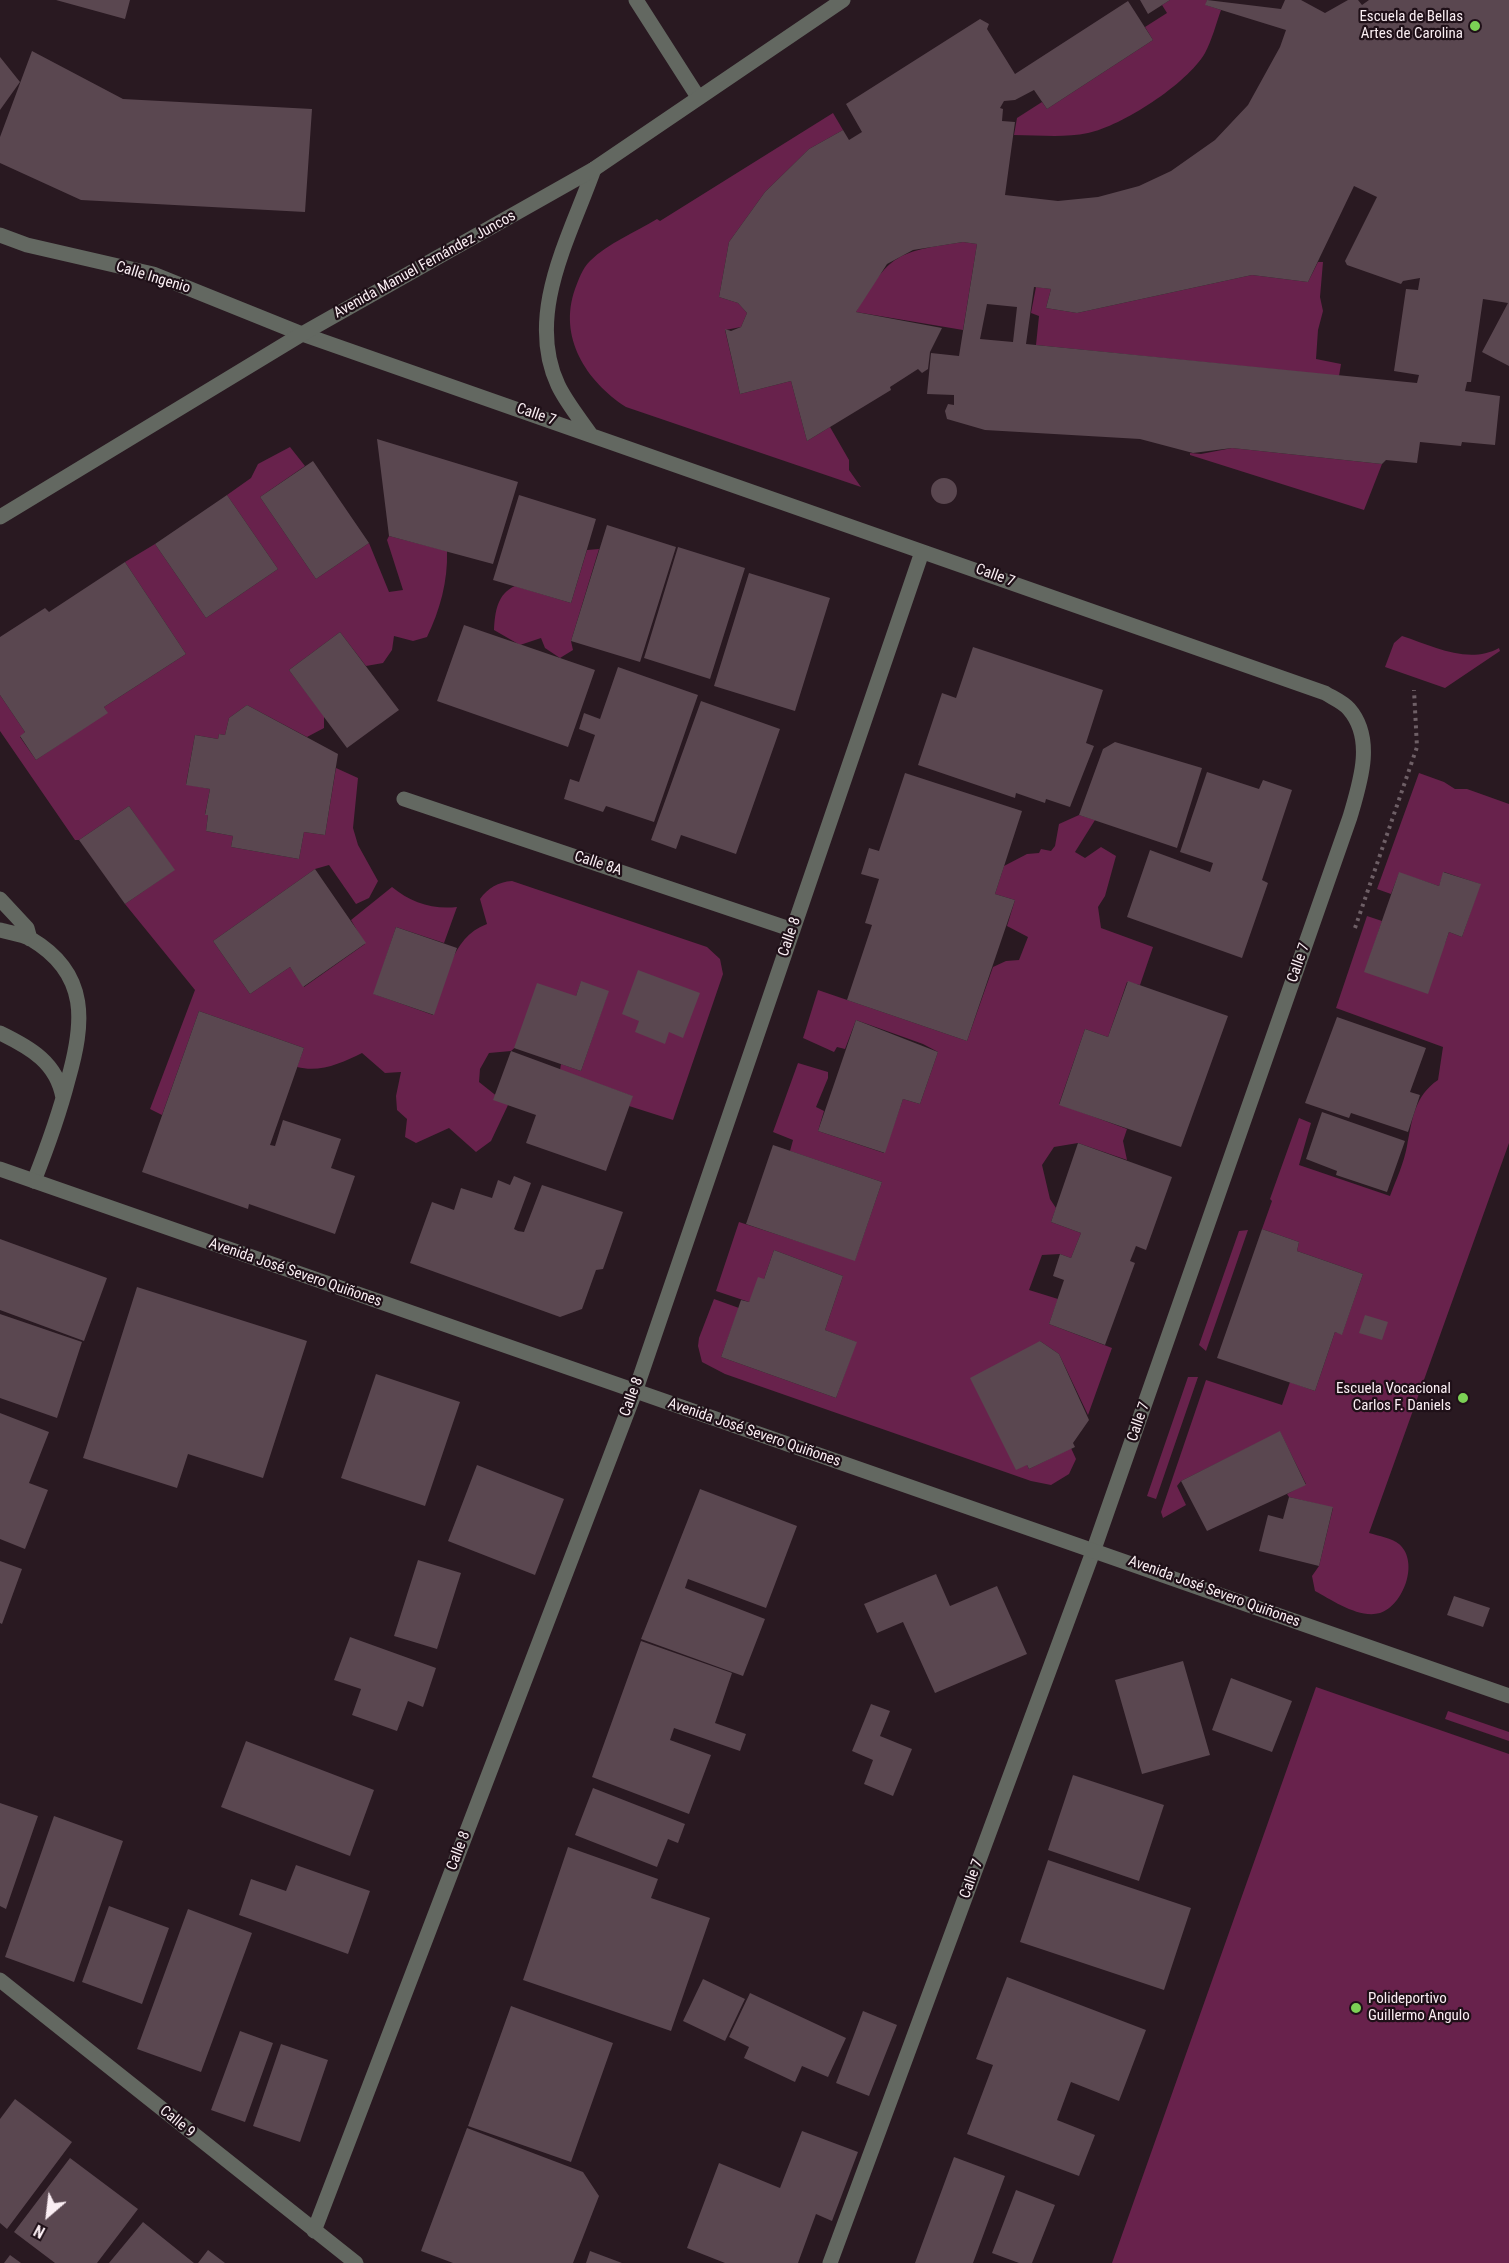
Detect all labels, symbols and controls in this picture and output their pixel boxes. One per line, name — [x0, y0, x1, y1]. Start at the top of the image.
place label: Escuela de Bellas Artes de Carolina — [1359, 8, 1463, 43]
marker: Escuela de Bellas Artes de Carolina — [1468, 19, 1482, 33]
street label: Avenida Manuel Fernández Juncos — [331, 207, 519, 323]
street label: Calle Ingenio — [114, 258, 192, 298]
street label: Calle 7 — [514, 400, 558, 430]
street label: Calle 7 — [973, 561, 1017, 591]
street label: Calle 8A — [572, 848, 624, 880]
street label: Calle 8 — [775, 915, 805, 959]
street label: Calle 7 — [1284, 941, 1314, 985]
street label: Avenida José Severo Quiñones — [206, 1235, 384, 1311]
street label: Calle 8 — [617, 1375, 647, 1419]
place label: Escuela Vocacional Carlos F. Daniels — [1336, 1380, 1451, 1415]
marker: Escuela Vocacional Carlos F. Daniels — [1456, 1391, 1470, 1405]
street label: Avenida José Severo Quiñones — [665, 1395, 843, 1471]
street label: Calle 7 — [1124, 1400, 1154, 1444]
street label: Avenida José Severo Quiñones — [1126, 1552, 1302, 1632]
street label: Calle 8 — [443, 1829, 475, 1873]
street label: Calle 7 — [957, 1857, 987, 1901]
place label: Polideportivo Guillermo Angulo — [1368, 1990, 1470, 2025]
marker: Polideportivo Guillermo Angulo — [1349, 2001, 1363, 2015]
street label: Calle 9 — [156, 2102, 198, 2142]
north arrow — [18, 2185, 78, 2245]
text: N — [31, 2221, 48, 2242]

